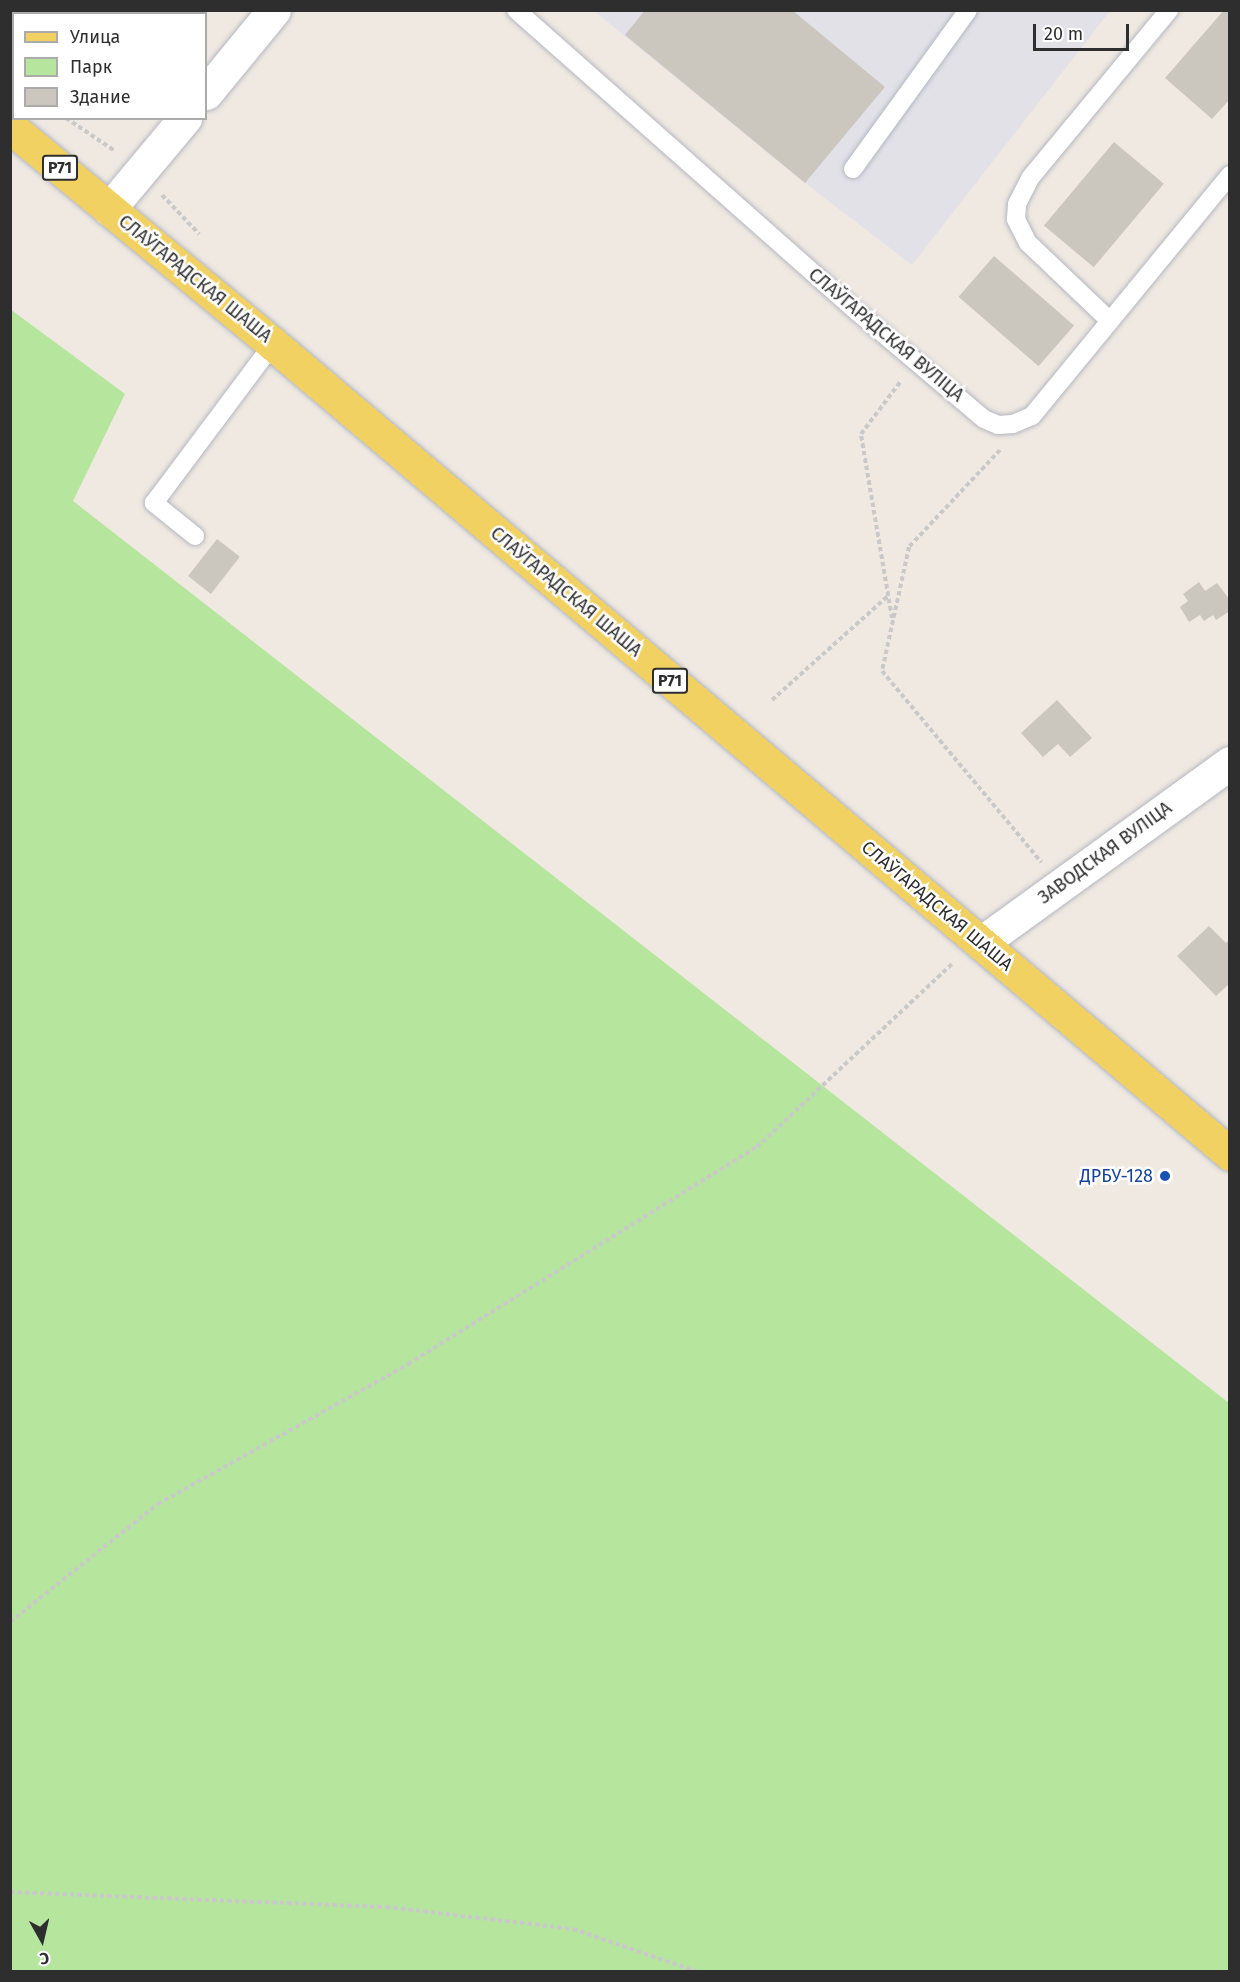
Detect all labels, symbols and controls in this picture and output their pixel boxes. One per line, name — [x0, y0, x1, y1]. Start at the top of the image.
legend — [12, 12, 207, 120]
scale bar — [1036, 12, 1132, 50]
text: 20 m — [1044, 23, 1083, 45]
text: Улица — [70, 26, 120, 48]
text: Парк — [70, 56, 112, 78]
text: Здание — [70, 86, 131, 108]
road number: Р71 — [42, 155, 78, 181]
street label: СЛАЎГАРАДСКАЯ ШАША — [114, 211, 276, 347]
street label: СЛАЎГАРАДСКАЯ ВУЛІЦА — [804, 264, 968, 406]
street label: СЛАЎГАРАДСКАЯ ШАША — [486, 522, 646, 662]
road number: Р71 — [652, 668, 688, 694]
street label: ЗАВОДСКАЯ ВУЛІЦА — [1034, 797, 1176, 909]
street label: СЛАЎГАРАДСКАЯ ШАША — [857, 836, 1017, 976]
place label: ДРБУ-128 — [1080, 1165, 1153, 1187]
marker: ДРБУ-128 — [1158, 1169, 1172, 1183]
north arrow — [12, 1910, 72, 1970]
text: С — [39, 1948, 50, 1968]

